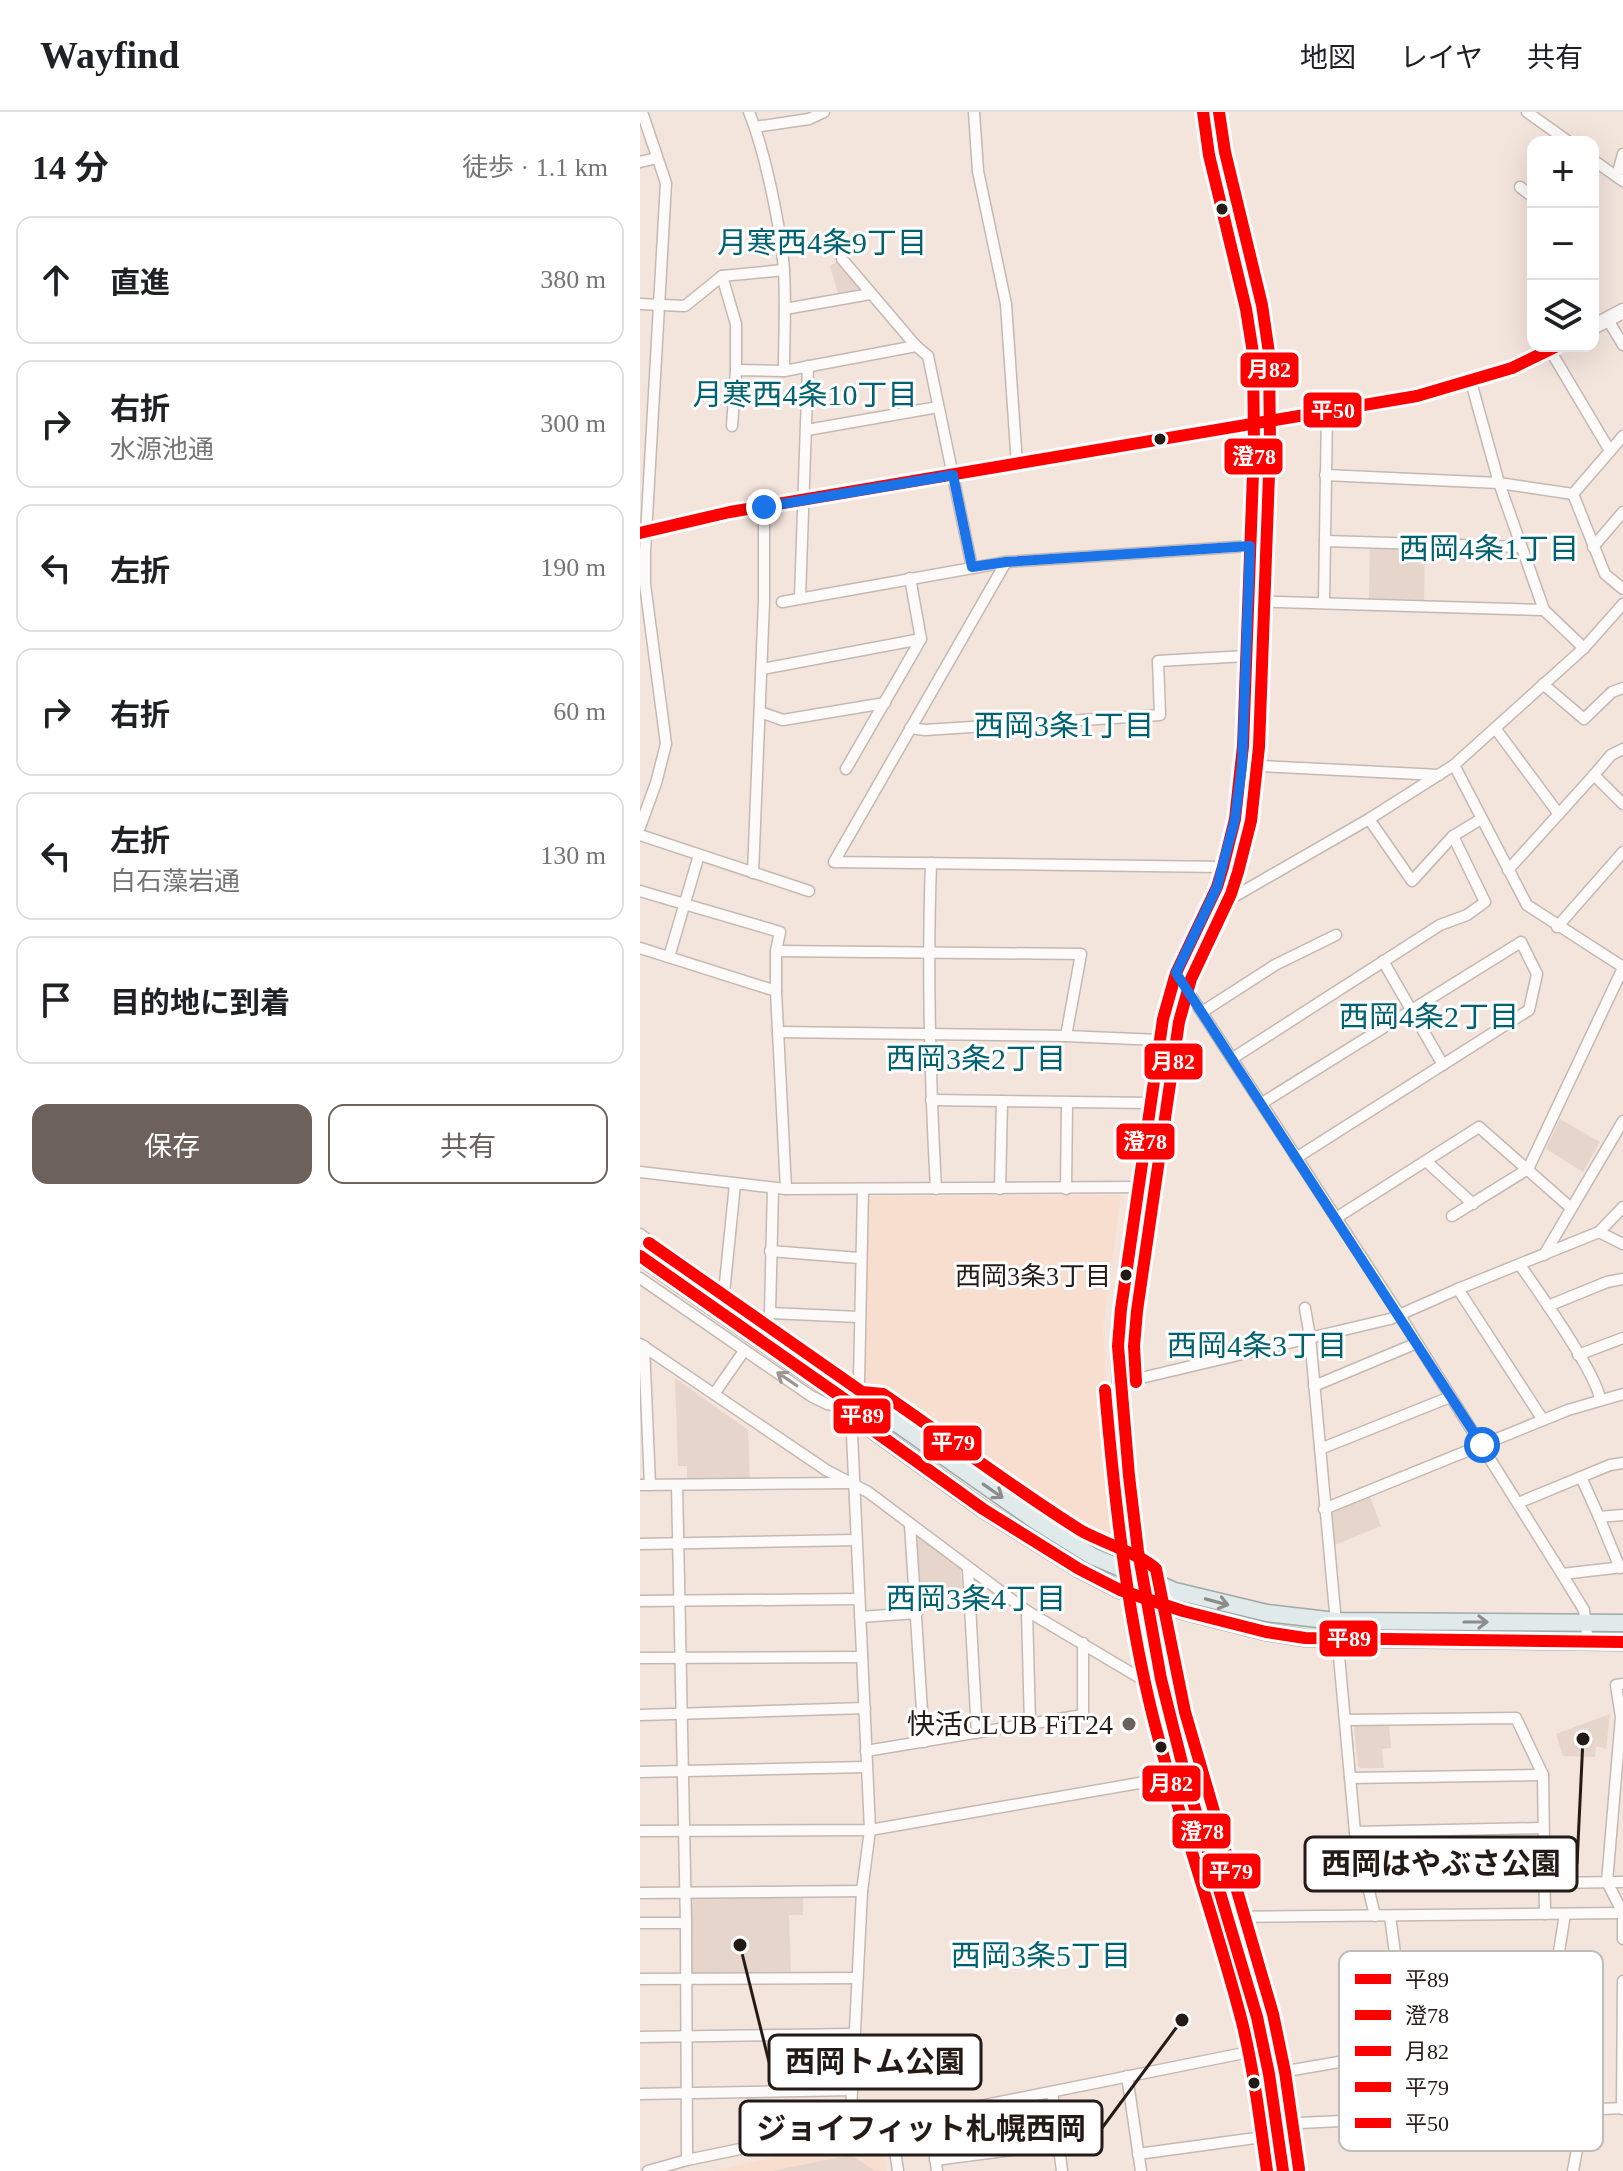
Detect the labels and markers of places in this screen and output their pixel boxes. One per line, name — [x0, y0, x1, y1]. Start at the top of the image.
unlabelled marker — [1214, 201, 1230, 217]
unlabelled marker — [1152, 431, 1168, 447]
place label: 西岡3条3丁目 — [955, 1262, 1111, 1291]
marker: 西岡3条3丁目 — [1118, 1267, 1134, 1283]
place label: 快活CLUB FiT24 — [907, 1709, 1113, 1740]
marker: 快活CLUB FiT24 — [1120, 1715, 1138, 1733]
unlabelled marker — [1153, 1739, 1169, 1755]
callout: 西岡はやぶさ公園 — [1305, 1837, 1577, 1891]
callout: 西岡トム公園 — [769, 2035, 981, 2089]
unlabelled marker — [1246, 2075, 1262, 2091]
callout: ジョイフィット札幌西岡 — [740, 2101, 1102, 2155]

